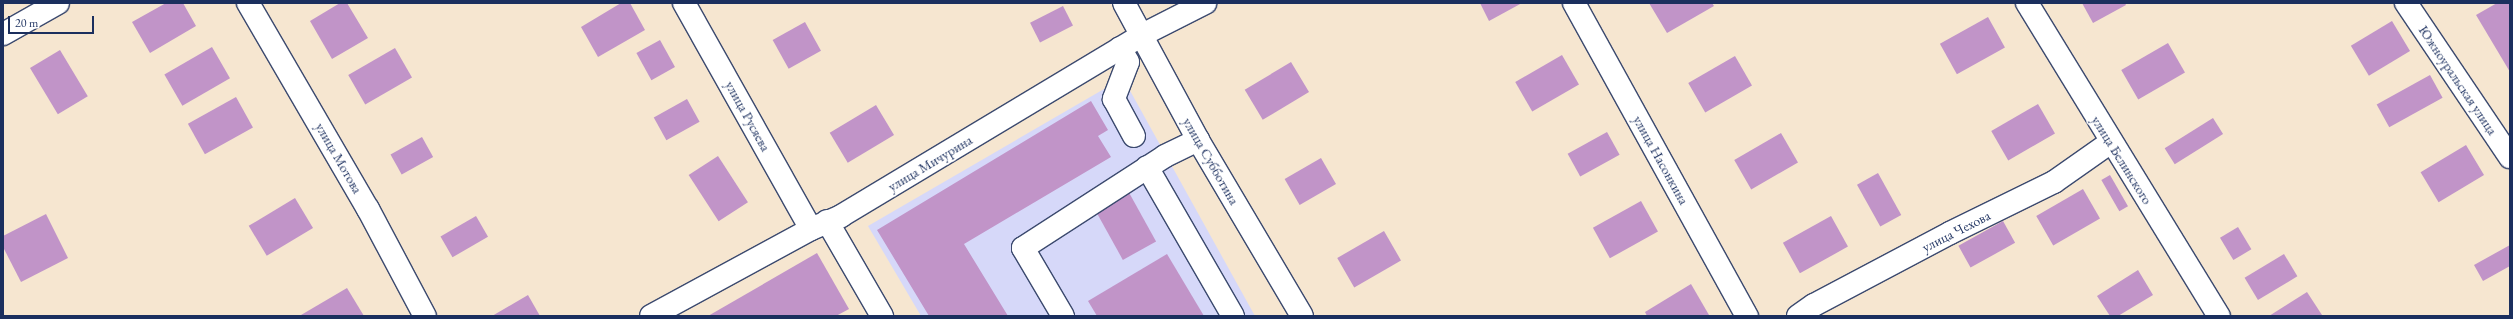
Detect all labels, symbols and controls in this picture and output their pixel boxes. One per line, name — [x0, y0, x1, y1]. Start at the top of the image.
scale bar — [10, 8, 96, 34]
text: 20 m — [15, 15, 38, 31]
street label: Южноуральская улица — [2415, 22, 2501, 138]
street label: улица Русяева — [722, 78, 774, 154]
street label: улица Насонкина — [1630, 113, 1692, 207]
street label: улица Белинского — [2088, 113, 2156, 207]
street label: улица Субботина — [1179, 114, 1243, 208]
street label: улица Мотова — [312, 120, 366, 196]
street label: улица Мичурина — [885, 131, 975, 195]
street label: улица Чехова — [1919, 207, 1993, 255]

